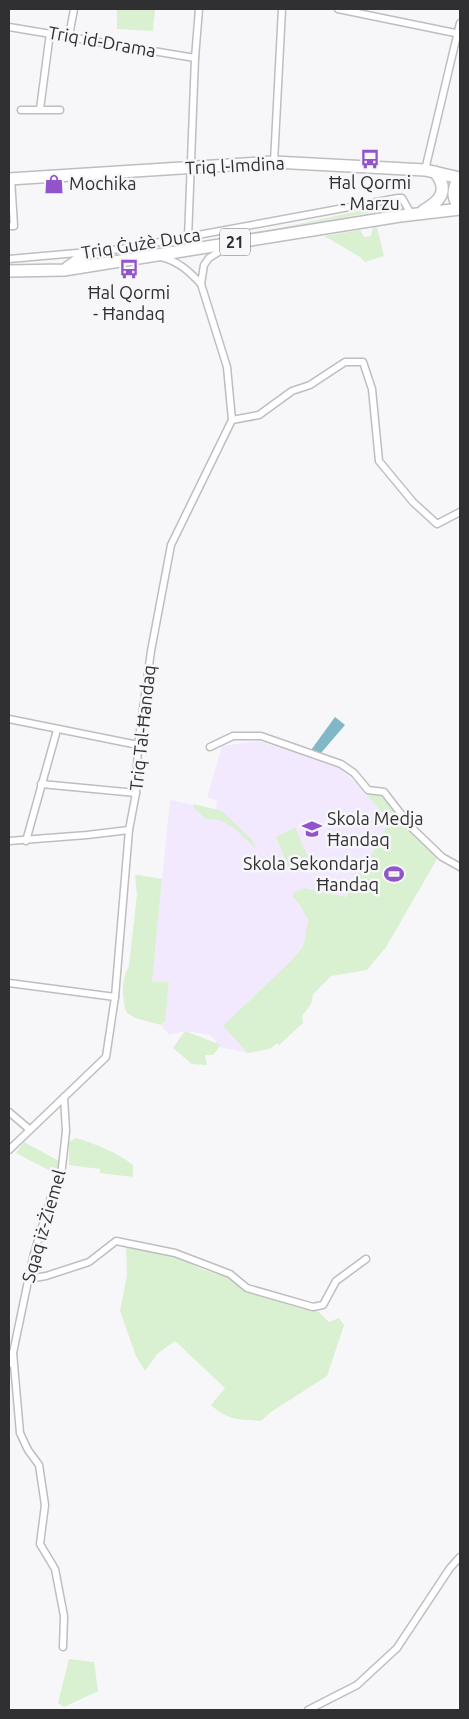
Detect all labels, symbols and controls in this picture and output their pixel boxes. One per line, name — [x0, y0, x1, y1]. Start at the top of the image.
street label: Triq id-Drama — [47, 22, 158, 60]
bus stop icon: Ħal Qormi - Marzu — [359, 148, 381, 170]
street label: Triq l-Imdina — [185, 152, 285, 178]
place label: Ħal Qormi - Marzu — [329, 172, 411, 213]
shop icon: Mochika — [43, 173, 65, 195]
place label: Mochika — [69, 173, 137, 193]
street label: Triq Ġużè Duca — [80, 224, 202, 262]
road number: 21 — [220, 228, 250, 256]
bus stop icon: Ħal Qormi - Ħandaq — [118, 258, 140, 280]
place label: Ħal Qormi - Ħandaq — [88, 282, 170, 323]
street label: Triq Tal-Ħandaq — [125, 664, 159, 792]
place label: Skola Medja Ħandaq — [327, 808, 424, 849]
school or university icon: Skola Medja Ħandaq — [301, 818, 323, 840]
place label: Skola Sekondarja Ħandaq — [243, 853, 379, 894]
sports icon: Skola Sekondarja Ħandaq — [383, 863, 405, 885]
street label: Sqaq iż-Żiemel — [17, 1167, 69, 1285]

